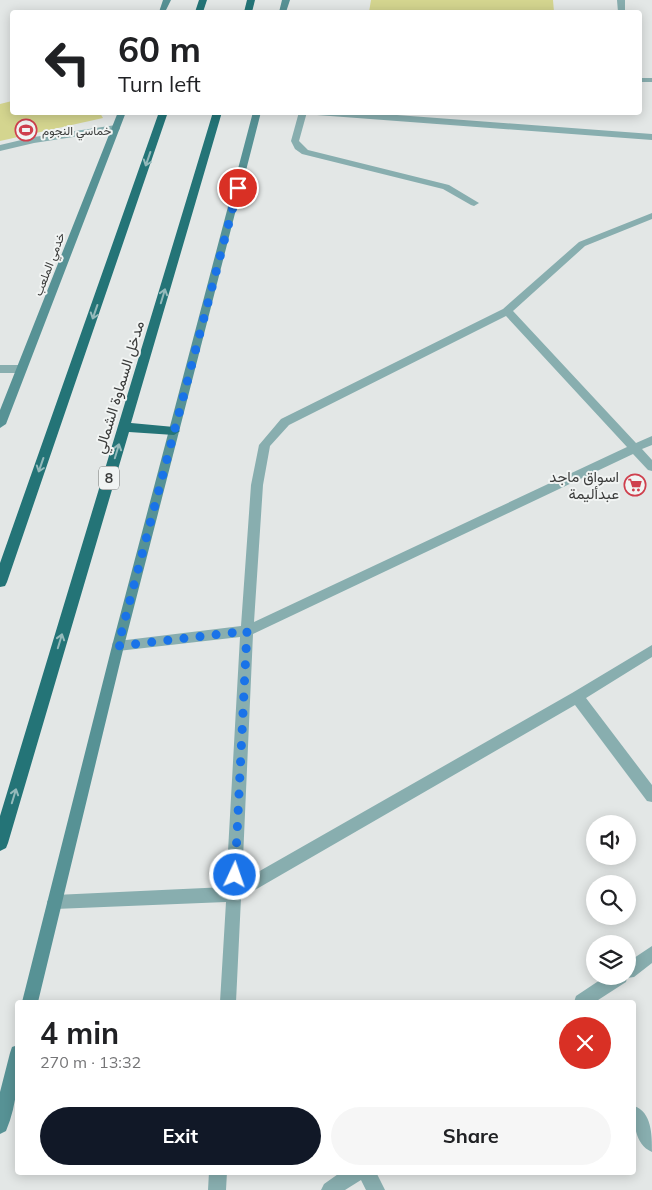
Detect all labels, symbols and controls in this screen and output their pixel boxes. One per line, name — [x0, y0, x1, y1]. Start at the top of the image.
text: 60 m — [118, 27, 201, 71]
icon: left — [35, 30, 100, 95]
text: Turn left — [118, 70, 201, 98]
sports icon: خماسي النجوم — [14, 118, 38, 142]
place label: خماسي النجوم — [42, 123, 111, 141]
one-way arrow — [143, 150, 152, 166]
pin — [217, 167, 259, 209]
icon: arrive — [224, 174, 252, 202]
street label: خدمي الملعب — [30, 230, 71, 299]
one-way arrow — [159, 288, 169, 304]
one-way arrow — [89, 304, 99, 320]
street label: مدخل السماوة الشمالي — [90, 318, 152, 457]
one-way arrow — [112, 444, 122, 460]
one-way arrow — [36, 457, 45, 473]
road number: 8 — [99, 466, 119, 489]
place label: اسواق ماجد عبدأليمة — [549, 467, 619, 503]
supermarket icon: اسواق ماجد عبدأليمة — [623, 473, 647, 497]
one-way arrow — [56, 633, 66, 649]
one-way arrow — [9, 789, 19, 805]
map controls — [586, 815, 636, 985]
button: sound — [586, 815, 636, 865]
position arrow — [208, 848, 260, 900]
button: search — [586, 875, 636, 925]
button: layers — [586, 935, 636, 985]
text: 4 min — [40, 1014, 119, 1052]
button: close — [559, 1017, 611, 1069]
text: 270 m · 13:32 — [40, 1052, 141, 1072]
button: Exit — [40, 1107, 321, 1165]
button: Share — [331, 1107, 611, 1165]

